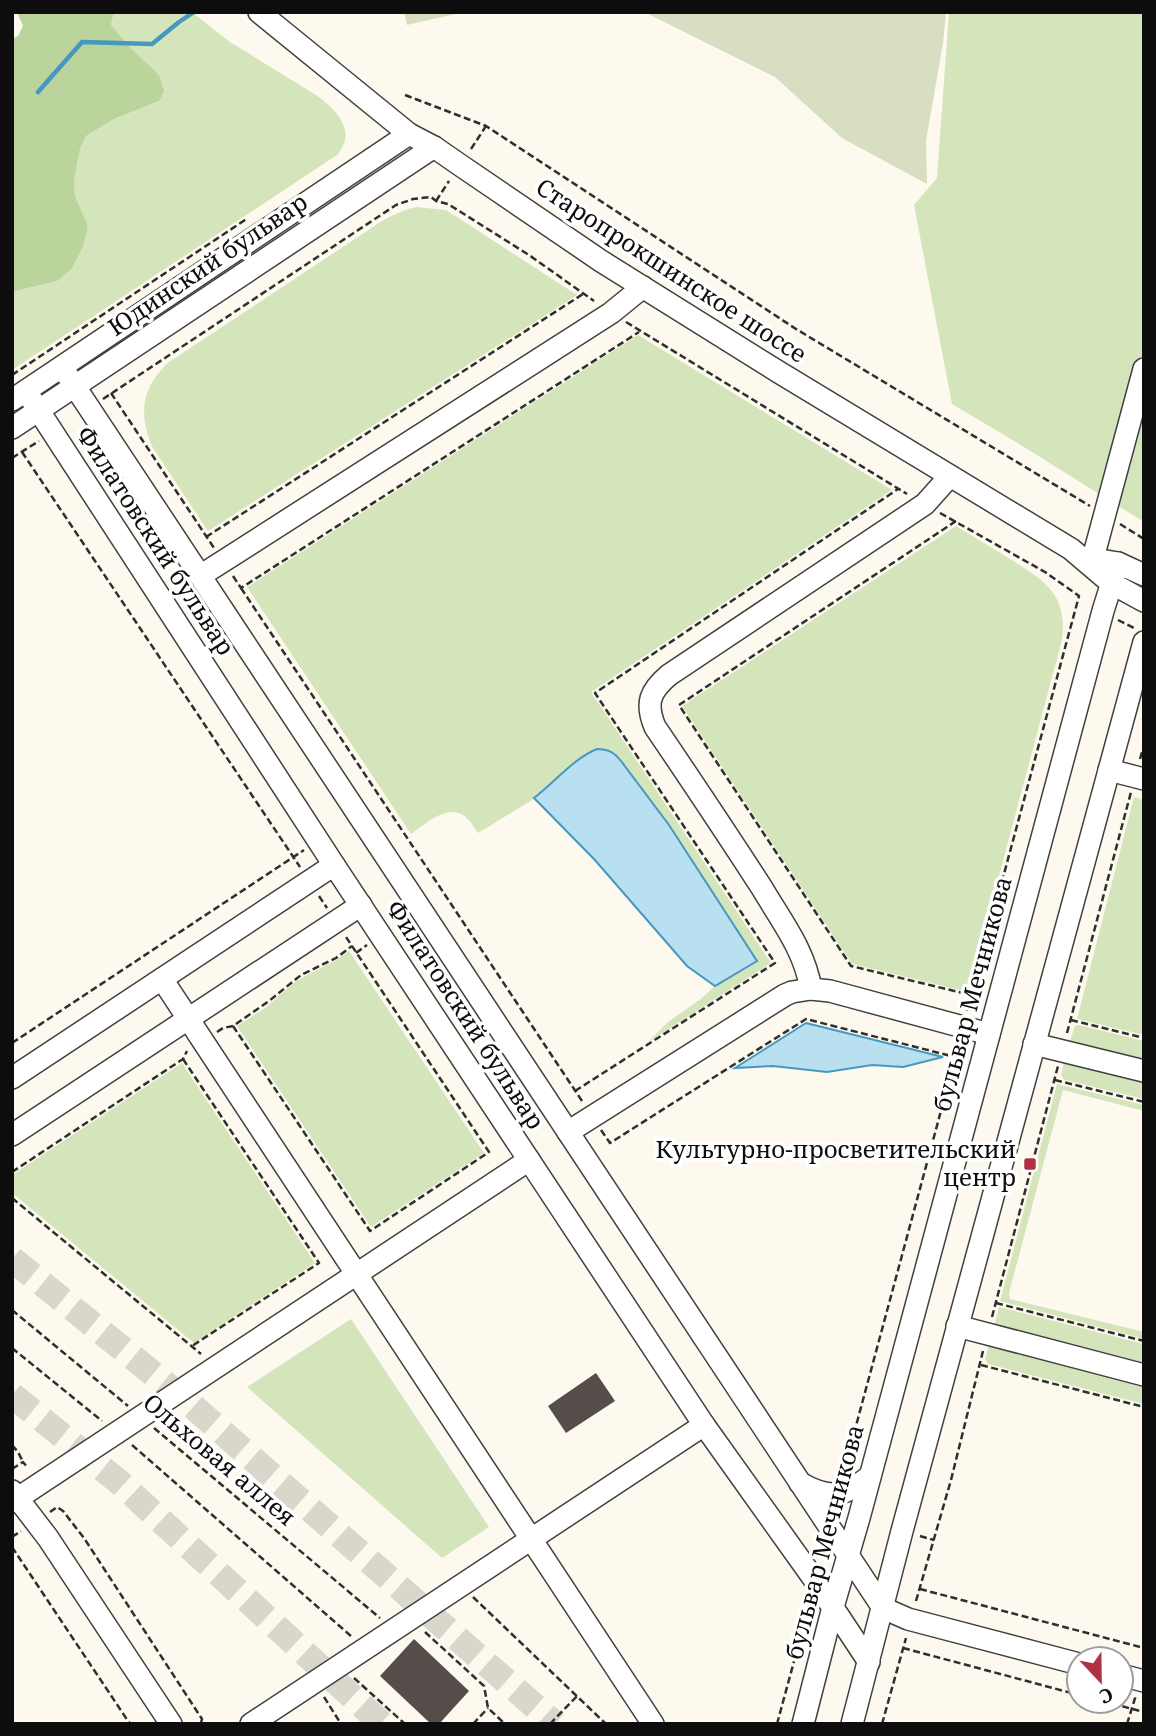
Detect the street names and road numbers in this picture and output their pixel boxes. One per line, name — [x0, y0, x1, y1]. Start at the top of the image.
street label: Старопрокшинское шоссе — [530, 170, 813, 370]
street label: Юдинский бульвар — [101, 185, 313, 343]
street label: Филатовский бульвар — [70, 419, 243, 661]
street label: бульвар Мечникова — [924, 872, 1019, 1115]
street label: Филатовский бульвар — [380, 893, 553, 1135]
street label: Ольховая аллея — [137, 1385, 303, 1532]
street label: бульвар Мечникова — [776, 1420, 871, 1663]

